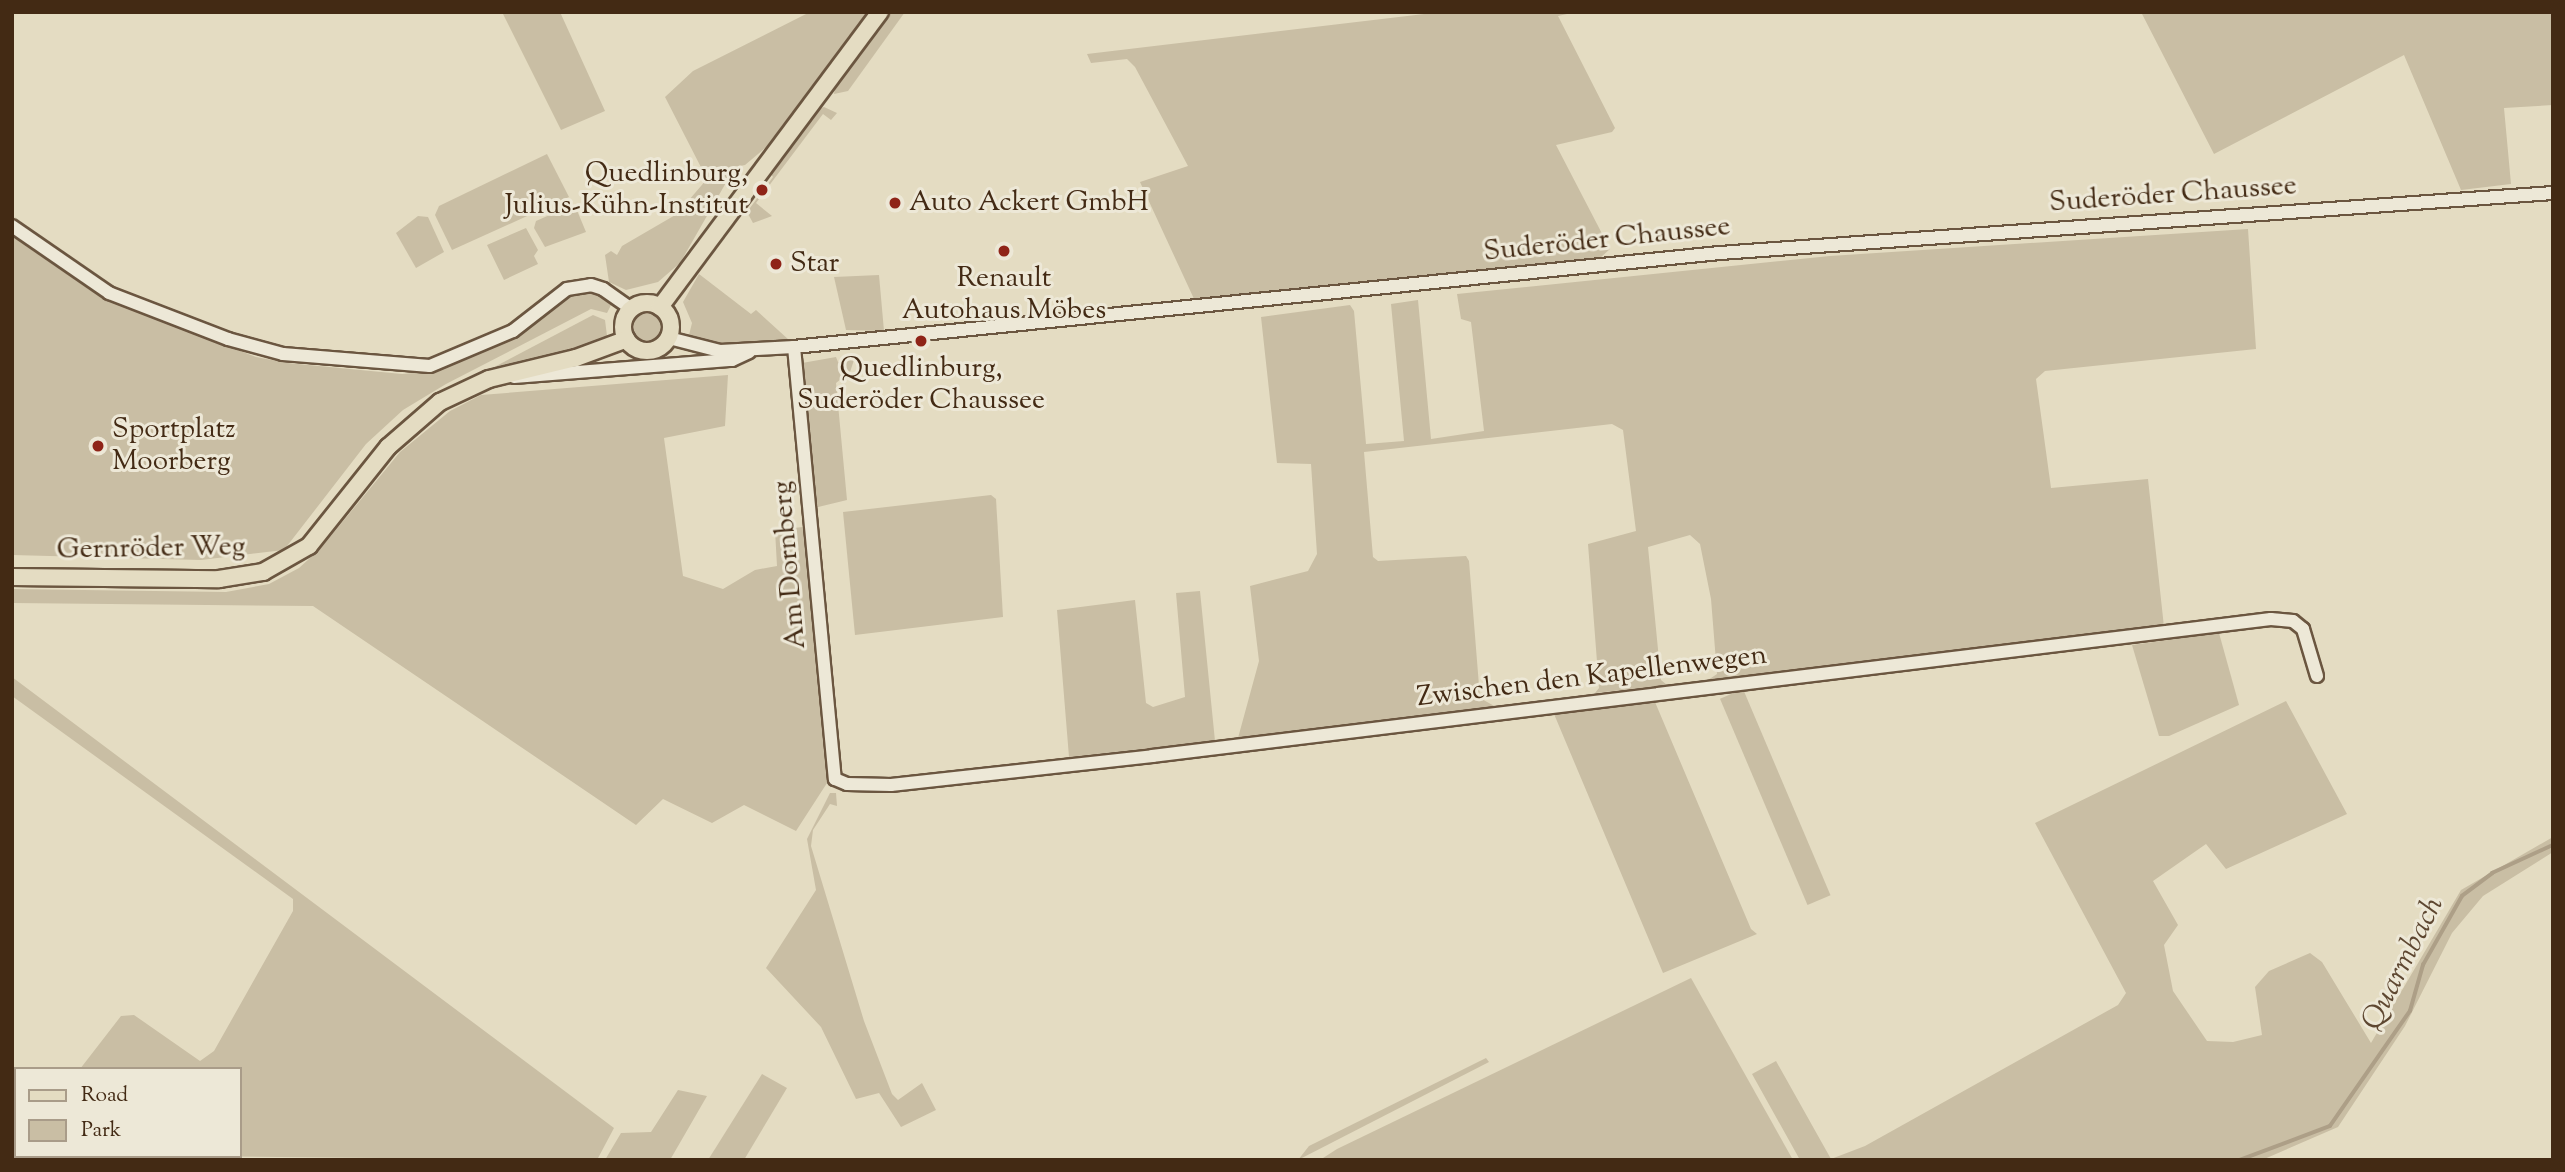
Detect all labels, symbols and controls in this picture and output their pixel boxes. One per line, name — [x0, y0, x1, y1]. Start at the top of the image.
place label: Quedlinburg, Julius-Kühn-Institut — [504, 157, 748, 223]
street label: Suderöder Chaussee — [2048, 170, 2298, 220]
marker: Quedlinburg, Julius-Kühn-Institut — [754, 182, 770, 198]
place label: Auto Ackert GmbH — [909, 186, 1149, 220]
marker: Auto Ackert GmbH — [887, 195, 903, 211]
street label: Suderöder Chaussee — [1482, 210, 1732, 270]
marker: Renault Autohaus Möbes — [996, 243, 1012, 259]
place label: Star — [790, 247, 839, 281]
marker: Star — [768, 256, 784, 272]
place label: Renault Autohaus Möbes — [902, 262, 1106, 328]
marker: Quedlinburg, Suderöder Chaussee — [913, 333, 929, 349]
place label: Quedlinburg, Suderöder Chaussee — [797, 352, 1045, 418]
place label: Sportplatz Moorberg — [112, 413, 236, 479]
marker: Sportplatz Moorberg — [90, 438, 106, 454]
street label: Am Dornberg — [766, 480, 814, 650]
street label: Gernröder Weg — [56, 531, 246, 567]
street label: Zwischen den Kapellenwegen — [1415, 639, 1769, 715]
water label: Quarmbach — [2355, 891, 2453, 1037]
legend — [14, 1067, 242, 1158]
text: Road — [81, 1081, 128, 1111]
text: Park — [81, 1116, 121, 1146]

